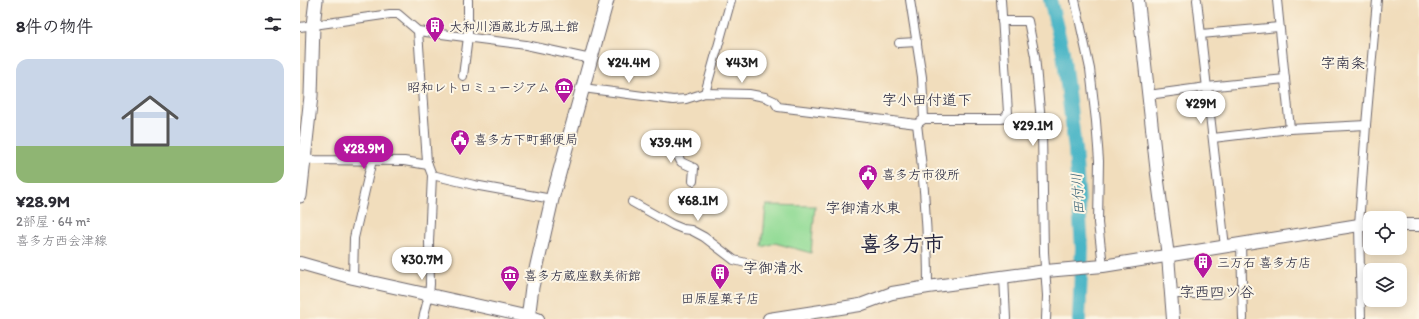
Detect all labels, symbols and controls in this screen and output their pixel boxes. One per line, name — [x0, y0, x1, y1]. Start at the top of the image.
icon: filters — [262, 13, 284, 35]
building icon: 大和川酒蔵北方風土館 — [424, 15, 446, 43]
text: 8件の物件 — [16, 16, 93, 36]
place label: 大和川酒蔵北方風土館 — [449, 19, 579, 34]
pin: ¥24.4M — [596, 50, 662, 84]
pin: ¥43M — [718, 50, 766, 84]
district label: 字南条 — [1320, 54, 1366, 72]
text: ¥24.4M — [607, 55, 651, 70]
text: ¥43M — [726, 55, 758, 70]
museum icon: 昭和レトロミュージアム — [553, 76, 575, 104]
place label: 昭和レトロミュージアム — [407, 80, 550, 95]
icon: home — [114, 85, 186, 157]
district label: 字小田付道下 — [882, 91, 972, 109]
pin: ¥29M — [1177, 91, 1225, 125]
text: ¥29M — [1185, 96, 1217, 111]
pin: ¥29.1M — [1000, 113, 1066, 147]
text: ¥29.1M — [1013, 118, 1053, 133]
public building icon: 喜多方下町郵便局 — [449, 128, 471, 156]
pin: ¥39.4M — [638, 130, 704, 164]
place label: 喜多方下町郵便局 — [474, 132, 578, 147]
text: ¥39.4M — [650, 135, 692, 150]
pin: ¥28.9M — [331, 136, 397, 170]
text: ¥28.9M — [343, 141, 385, 156]
public building icon: 喜多方市役所 — [857, 163, 879, 191]
place label: 喜多方市役所 — [882, 167, 960, 182]
water label: 田付川 — [1068, 172, 1088, 216]
pin: ¥68.1M — [665, 188, 731, 222]
text: ¥28.9M — [16, 191, 70, 211]
text: ¥68.1M — [678, 193, 718, 208]
district label: 字御清水東 — [825, 199, 901, 217]
map controls — [1363, 211, 1407, 307]
button: locate — [1363, 211, 1407, 255]
text: 2部屋 · 64 m² — [16, 214, 90, 229]
district label: 喜多方市 — [860, 231, 944, 256]
text: 喜多方西会津線 — [16, 233, 107, 248]
pin: ¥30.7M — [389, 247, 455, 281]
building icon: 三万石 喜多方店 — [1192, 251, 1214, 279]
text: ¥30.7M — [401, 252, 443, 267]
place label: 三万石 喜多方店 — [1217, 255, 1311, 270]
district label: 字御清水 — [743, 259, 803, 277]
building icon: 田原屋菓子店 — [709, 262, 731, 290]
button: layers — [1363, 263, 1407, 307]
museum icon: 喜多方蔵座敷美術館 — [499, 264, 521, 292]
place label: 喜多方蔵座敷美術館 — [524, 268, 641, 283]
district label: 字西四ツ谷 — [1179, 283, 1255, 301]
place label: 田原屋菓子店 — [681, 291, 759, 306]

